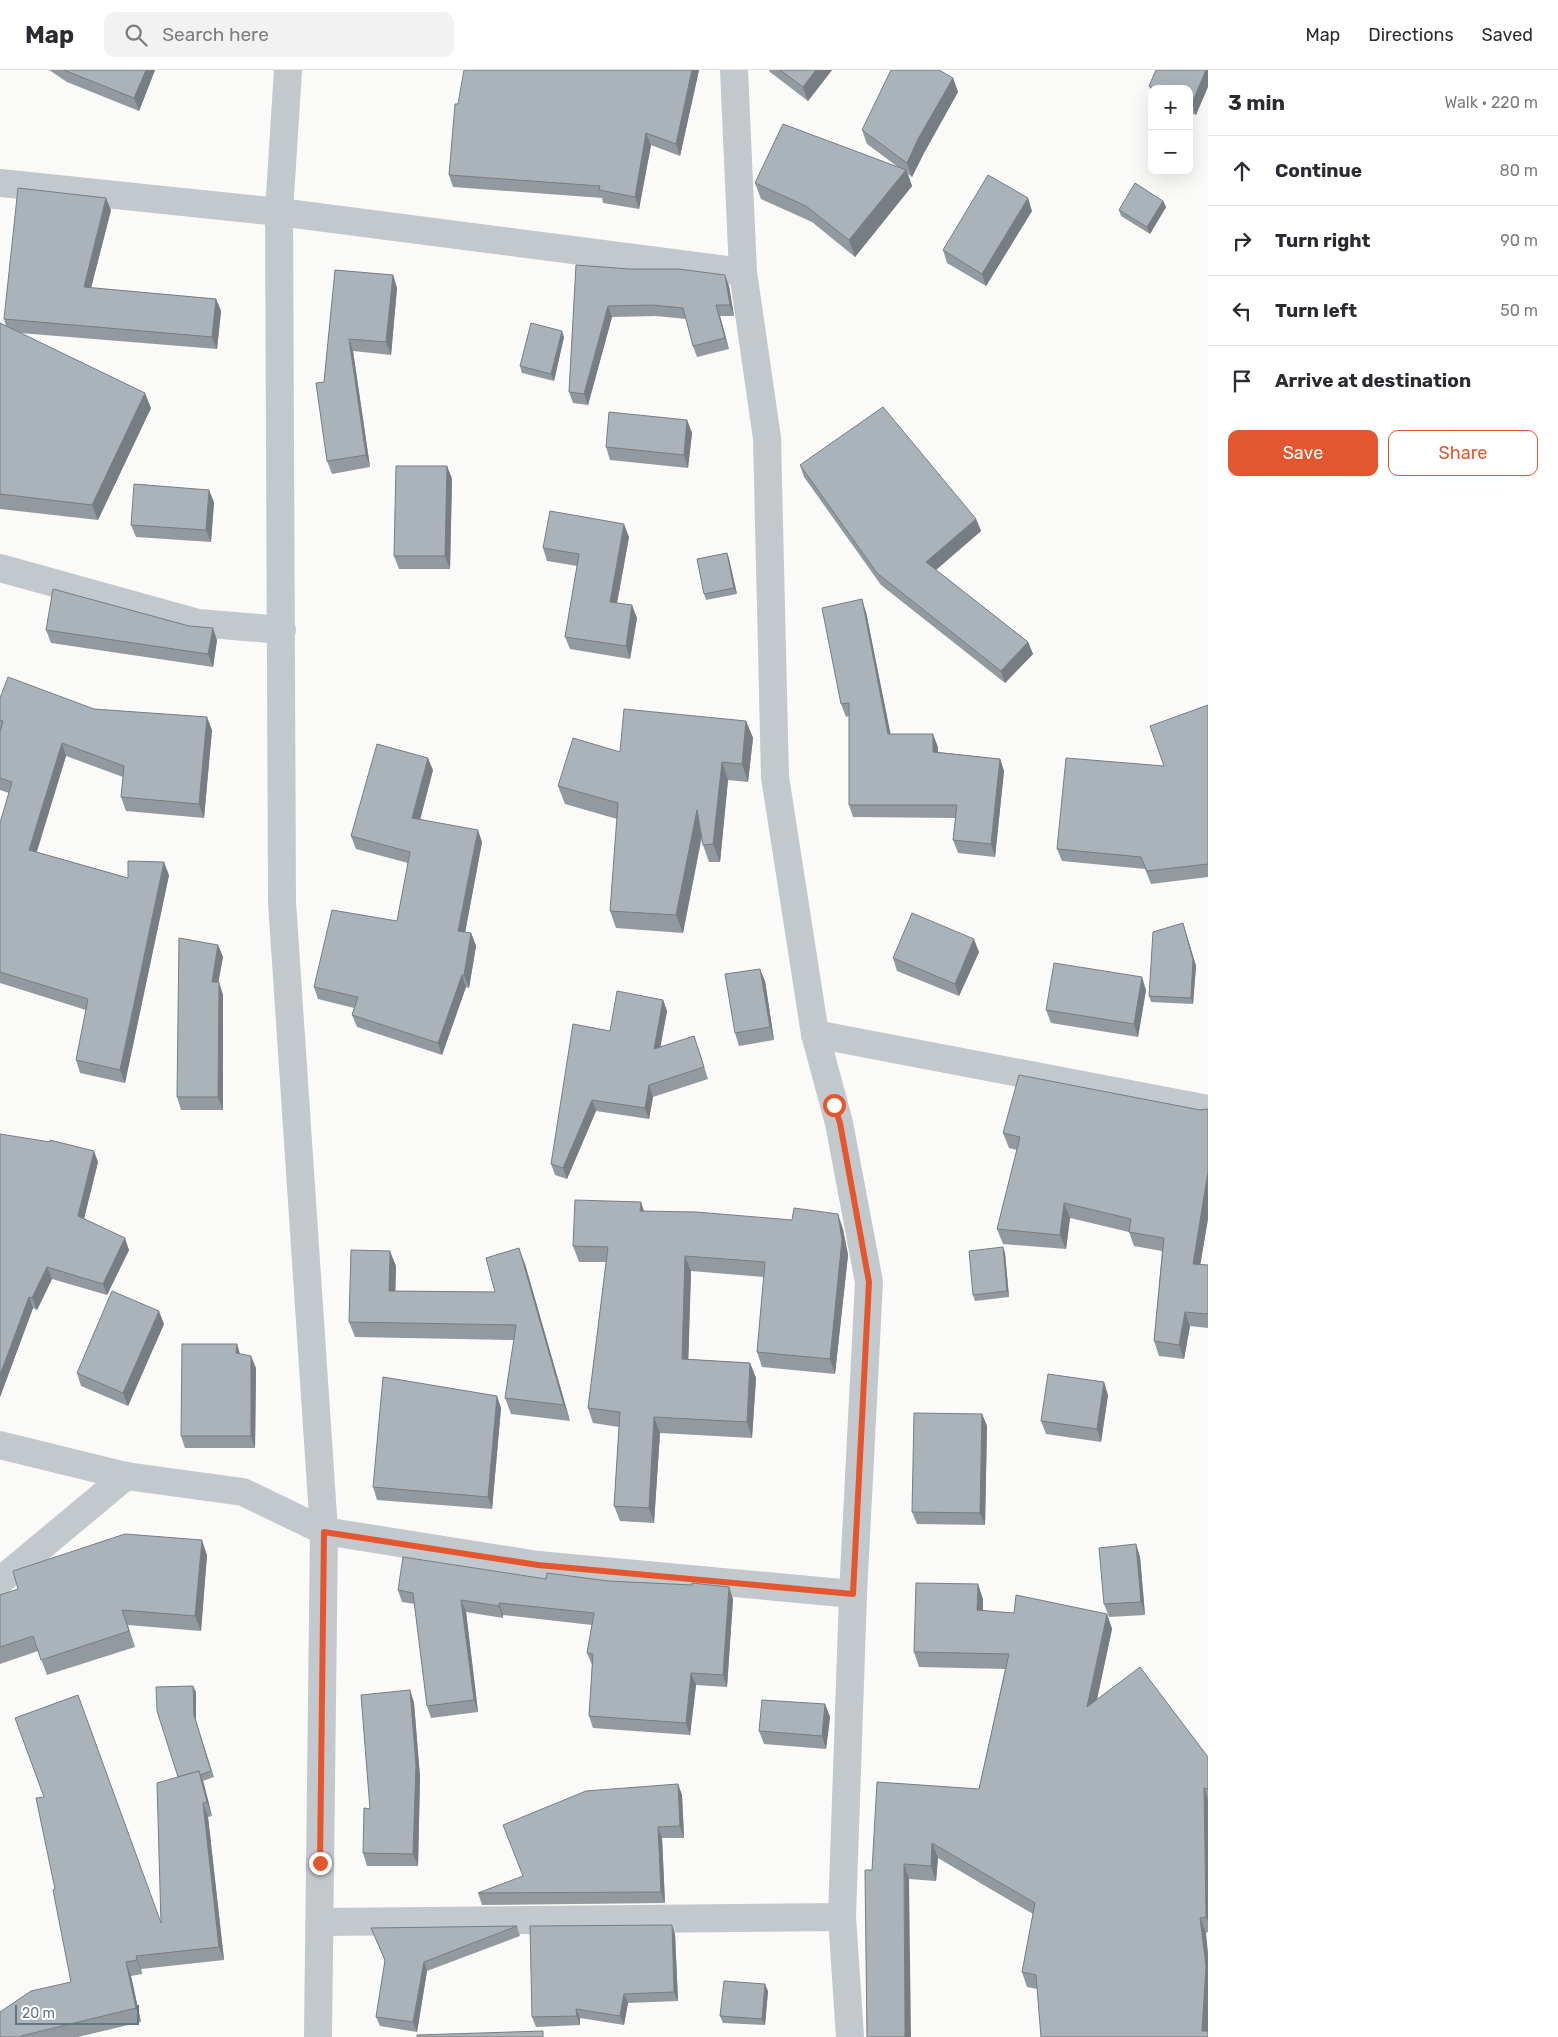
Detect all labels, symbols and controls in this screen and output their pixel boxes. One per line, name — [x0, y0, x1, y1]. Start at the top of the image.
search box — [104, 12, 454, 57]
text: Map — [25, 21, 74, 49]
icon: search — [122, 21, 150, 49]
text: Search here — [162, 23, 269, 46]
text: Map — [1305, 24, 1340, 46]
text: Directions — [1368, 24, 1454, 46]
text: Saved — [1482, 24, 1533, 46]
map controls — [1148, 85, 1193, 175]
button: + — [1148, 85, 1193, 130]
text: 3 min — [1228, 90, 1285, 115]
text: Walk · 220 m — [1445, 93, 1538, 112]
button: − — [1148, 130, 1193, 175]
icon: ahead — [1228, 157, 1256, 185]
text: Continue — [1275, 159, 1362, 182]
text: 80 m — [1500, 161, 1538, 180]
icon: right — [1228, 227, 1256, 255]
text: Turn right — [1275, 229, 1370, 252]
text: 90 m — [1500, 231, 1538, 250]
icon: left — [1228, 297, 1256, 325]
text: Turn left — [1275, 299, 1357, 322]
text: 50 m — [1500, 301, 1538, 320]
icon: arrive — [1228, 367, 1256, 395]
text: Arrive at destination — [1275, 369, 1471, 392]
button: Save — [1228, 430, 1378, 476]
button: Share — [1388, 430, 1538, 476]
route start — [823, 1094, 846, 1117]
route end — [309, 1852, 332, 1875]
scale bar — [15, 2002, 139, 2025]
text: 20 m — [22, 2005, 55, 2022]

